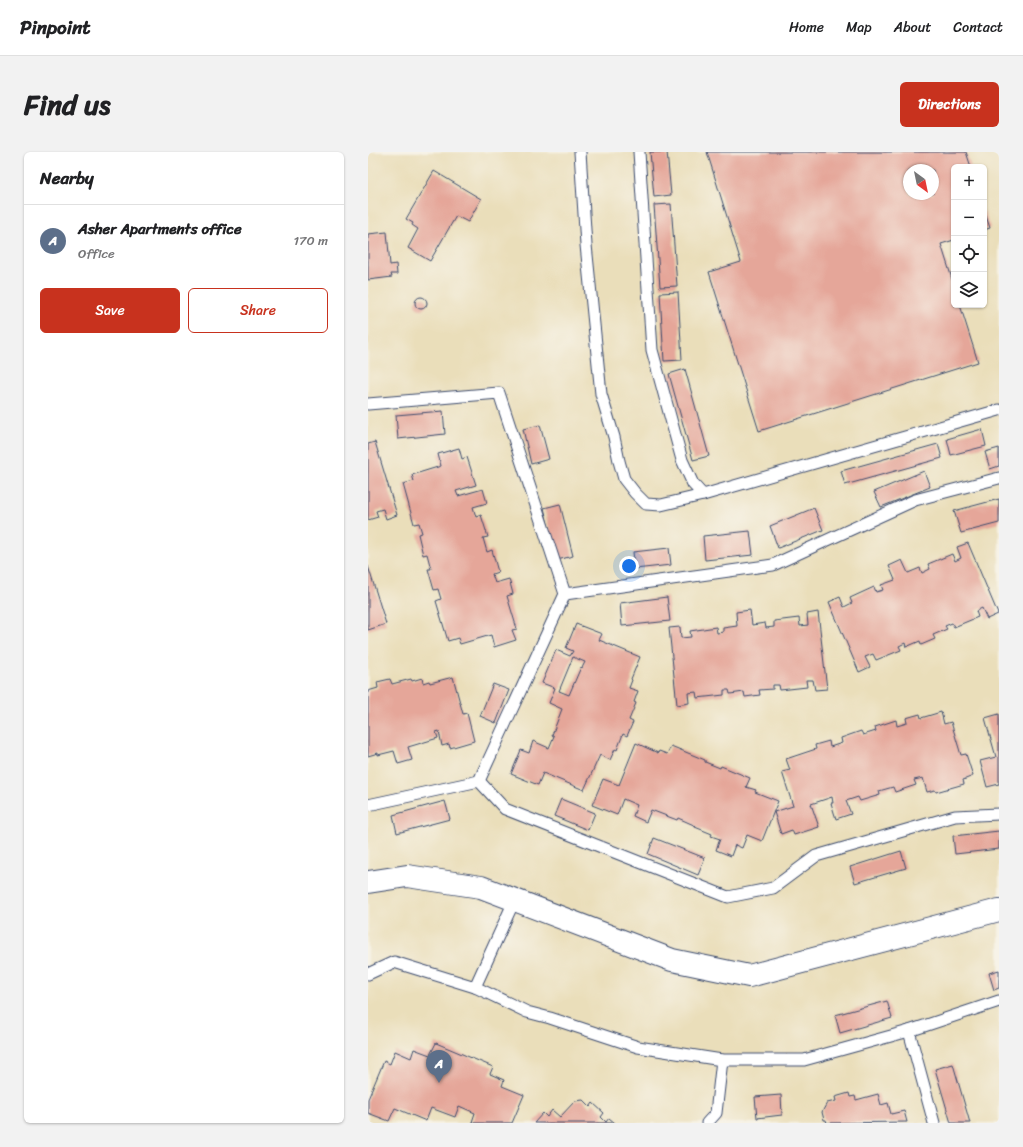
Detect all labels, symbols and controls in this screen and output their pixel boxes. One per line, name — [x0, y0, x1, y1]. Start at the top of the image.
text: Pinpoint — [20, 11, 91, 44]
text: Home — [789, 15, 824, 40]
text: Map — [846, 15, 872, 40]
text: About — [894, 15, 931, 40]
text: Contact — [953, 15, 1003, 40]
text: Find us — [24, 80, 111, 129]
button: Directions — [900, 82, 999, 127]
text: Nearby — [40, 163, 94, 193]
north arrow — [903, 164, 939, 200]
map controls — [951, 164, 987, 308]
button: + — [951, 164, 987, 200]
button: − — [951, 200, 987, 236]
text: Asher Apartments office — [78, 216, 242, 242]
text: A — [49, 229, 57, 252]
text: 170 m — [293, 229, 328, 252]
button: locate — [951, 236, 987, 272]
text: Office — [78, 242, 115, 265]
button: layers — [951, 272, 987, 308]
button: Save — [40, 288, 180, 333]
button: Share — [188, 288, 328, 333]
your location — [619, 556, 639, 576]
pin: A — [426, 1050, 452, 1083]

